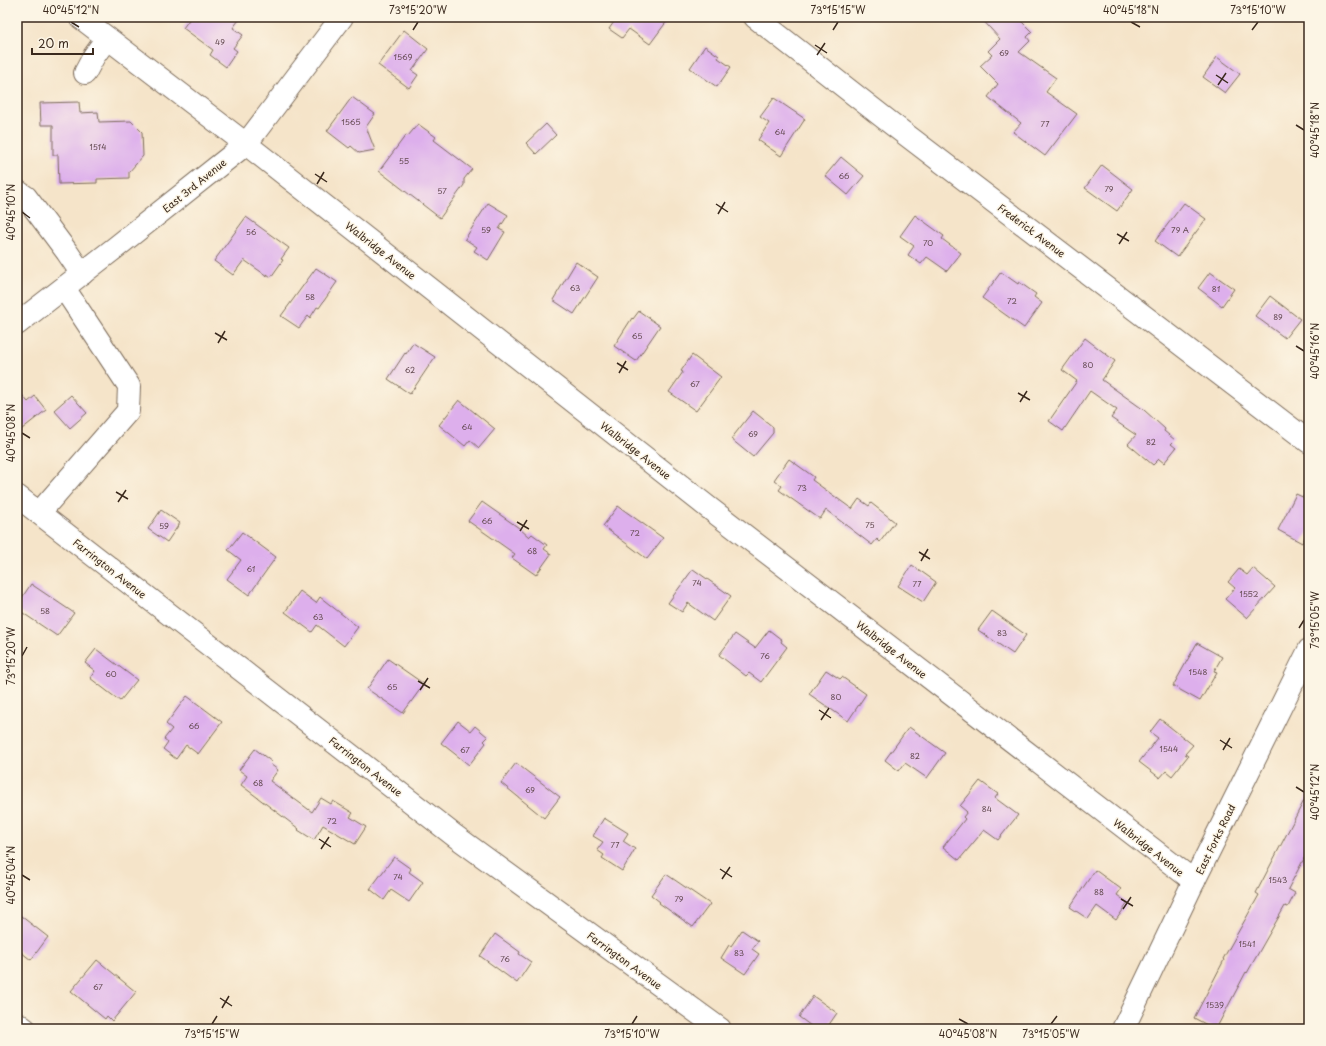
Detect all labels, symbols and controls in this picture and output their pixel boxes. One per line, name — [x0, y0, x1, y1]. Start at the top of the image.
text: 40°45'12"N — [43, 2, 99, 17]
text: 73°15'20"W — [389, 2, 448, 17]
text: 73°15'15"W — [811, 2, 866, 17]
text: 40°45'18"N — [1103, 2, 1159, 17]
text: 73°15'10"W — [1230, 2, 1287, 17]
scale bar — [32, 30, 93, 56]
text: 20 m — [38, 34, 69, 52]
house number: 49 — [215, 36, 225, 48]
house number: 69 — [999, 47, 1009, 59]
house number: 1569 — [394, 51, 412, 63]
text: 40°45'18"N — [1307, 102, 1322, 158]
house number: 1565 — [341, 116, 361, 128]
house number: 77 — [1041, 118, 1050, 130]
house number: 64 — [775, 126, 785, 138]
house number: 1514 — [90, 141, 106, 153]
street label: East 3rd Avenue — [159, 154, 230, 215]
house number: 55 — [399, 155, 409, 167]
house number: 66 — [838, 170, 850, 182]
text: 40°45'10"N — [3, 183, 18, 240]
house number: 79 — [1104, 183, 1114, 195]
house number: 57 — [437, 185, 447, 197]
street label: Frederick Avenue — [995, 200, 1069, 261]
street label: Walbridge Avenue — [343, 218, 420, 283]
house number: 59 — [481, 224, 491, 236]
house number: 79 A — [1171, 224, 1189, 236]
house number: 56 — [246, 226, 257, 238]
house number: 70 — [923, 237, 933, 249]
house number: 63 — [570, 282, 580, 294]
house number: 81 — [1212, 283, 1221, 295]
house number: 58 — [305, 291, 315, 303]
house number: 72 — [1007, 295, 1017, 307]
house number: 89 — [1273, 311, 1283, 323]
text: 40°45'16"N — [1307, 323, 1322, 379]
house number: 65 — [632, 330, 642, 342]
house number: 80 — [1083, 359, 1094, 371]
house number: 62 — [405, 364, 415, 376]
house number: 67 — [690, 378, 700, 390]
text: 40°45'08"N — [3, 404, 18, 462]
street label: Walbridge Avenue — [598, 418, 675, 483]
house number: 64 — [462, 421, 472, 433]
house number: 69 — [748, 428, 758, 440]
house number: 82 — [1146, 436, 1156, 448]
house number: 73 — [797, 482, 807, 494]
house number: 66 — [481, 515, 493, 527]
house number: 75 — [865, 519, 875, 531]
house number: 59 — [159, 520, 169, 532]
house number: 72 — [630, 527, 640, 539]
street label: Farrington Avenue — [70, 535, 150, 602]
house number: 68 — [527, 545, 537, 557]
house number: 61 — [247, 563, 256, 575]
house number: 74 — [692, 577, 702, 589]
house number: 77 — [913, 578, 922, 590]
house number: 1552 — [1240, 588, 1259, 600]
text: 73°15'05"W — [1307, 591, 1322, 649]
house number: 58 — [40, 605, 50, 617]
house number: 63 — [313, 611, 323, 623]
street label: Walbridge Avenue — [854, 617, 931, 682]
text: 73°15'20"W — [3, 626, 18, 685]
house number: 83 — [997, 627, 1007, 639]
house number: 76 — [760, 650, 770, 662]
house number: 1548 — [1189, 666, 1207, 678]
house number: 60 — [105, 668, 117, 680]
house number: 65 — [387, 681, 397, 693]
house number: 80 — [831, 691, 842, 703]
house number: 66 — [188, 720, 200, 732]
street label: Farrington Avenue — [326, 733, 406, 800]
house number: 1544 — [1160, 743, 1178, 755]
house number: 67 — [460, 744, 470, 756]
house number: 82 — [910, 750, 920, 762]
text: 40°45'12"N — [1307, 764, 1322, 820]
house number: 68 — [253, 777, 263, 789]
house number: 69 — [525, 784, 535, 796]
street label: East Forks Road — [1191, 801, 1239, 877]
house number: 84 — [982, 803, 992, 815]
house number: 72 — [327, 815, 337, 827]
street label: Walbridge Avenue — [1111, 815, 1188, 880]
house number: 77 — [611, 839, 620, 851]
text: 40°45'04"N — [3, 845, 18, 904]
house number: 74 — [393, 871, 403, 883]
house number: 1543 — [1269, 874, 1287, 886]
house number: 88 — [1094, 886, 1104, 898]
house number: 79 — [674, 893, 684, 905]
street label: Farrington Avenue — [584, 928, 666, 993]
house number: 1541 — [1239, 938, 1255, 950]
house number: 83 — [734, 947, 744, 959]
house number: 76 — [500, 953, 510, 965]
house number: 67 — [93, 981, 103, 993]
house number: 1539 — [1206, 999, 1224, 1011]
text: 73°15'15"W — [185, 1026, 240, 1041]
text: 73°15'10"W — [604, 1026, 661, 1041]
text: 40°45'08"N — [939, 1026, 997, 1041]
text: 73°15'05"W — [1022, 1026, 1080, 1041]

